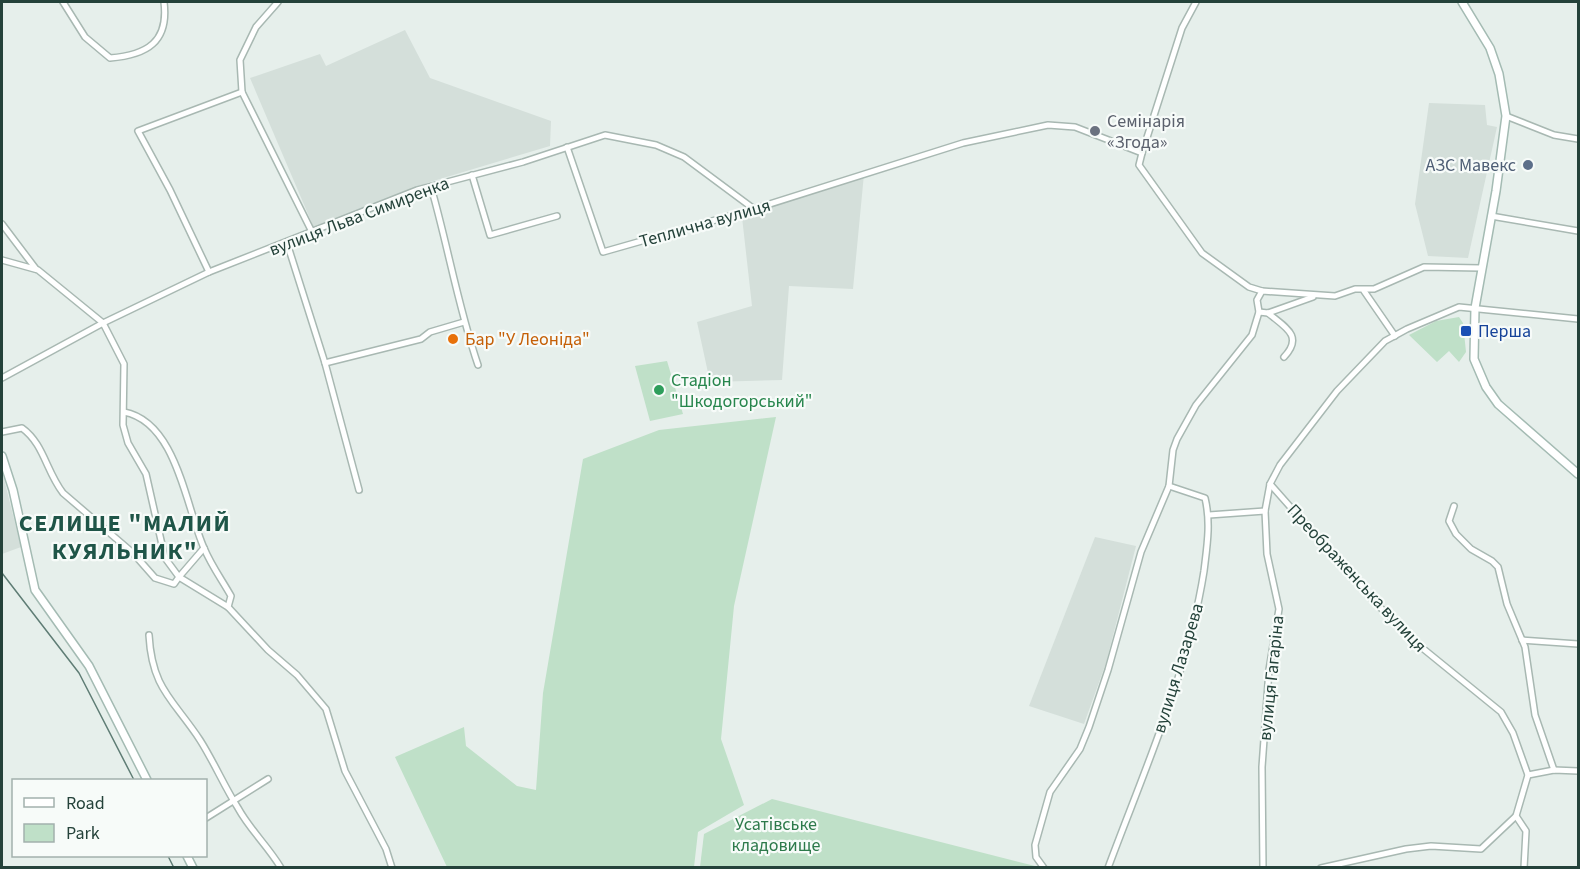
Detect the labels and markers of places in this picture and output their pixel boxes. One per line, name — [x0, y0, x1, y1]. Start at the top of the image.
place label: Семінарія «Згода» — [1107, 109, 1185, 155]
marker: Семінарія «Згода» — [1088, 124, 1102, 138]
place label: АЗС Мавекс — [1425, 153, 1516, 178]
marker: АЗС Мавекс — [1521, 158, 1535, 172]
place label: Перша — [1478, 319, 1531, 344]
marker: Перша — [1459, 324, 1473, 338]
place label: Бар "У Леоніда" — [465, 327, 590, 352]
marker: Бар "У Леоніда" — [446, 332, 460, 346]
place label: Стадіон "Шкодогорський" — [671, 368, 813, 414]
marker: Стадіон "Шкодогорський" — [652, 383, 666, 397]

